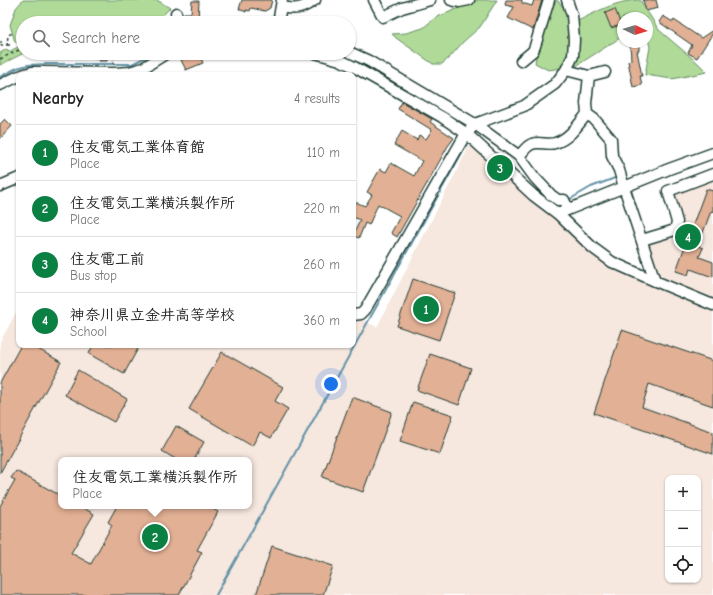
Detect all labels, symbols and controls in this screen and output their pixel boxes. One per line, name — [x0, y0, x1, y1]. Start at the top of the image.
north arrow — [617, 12, 653, 48]
search box — [16, 16, 356, 60]
icon: search — [30, 27, 52, 49]
text: Search here — [62, 29, 140, 47]
text: Nearby — [32, 89, 83, 108]
text: 4 results — [294, 91, 340, 106]
text: 住友電気工業体育館 — [70, 138, 205, 156]
text: 1 — [42, 145, 48, 160]
text: 110 m — [307, 145, 340, 160]
pin: 3 — [487, 153, 513, 183]
text: Place — [70, 156, 100, 171]
text: 住友電気工業横浜製作所 — [70, 194, 235, 212]
text: 2 — [42, 201, 48, 216]
text: 220 m — [303, 201, 340, 216]
text: Place — [70, 212, 100, 227]
pin: 4 — [675, 222, 701, 252]
text: 住友電工前 — [70, 250, 145, 268]
text: 3 — [42, 257, 48, 272]
text: 260 m — [303, 257, 340, 272]
text: Bus stop — [70, 268, 117, 283]
pin: 1 — [413, 294, 439, 324]
text: 神奈川県立金井高等学校 — [70, 306, 235, 324]
text: 4 — [42, 313, 48, 328]
text: 360 m — [303, 313, 340, 328]
text: School — [70, 324, 107, 339]
your location — [321, 374, 341, 394]
popup — [58, 457, 252, 509]
text: 住友電気工業横浜製作所 — [72, 468, 238, 486]
map controls — [665, 475, 701, 583]
button: + — [665, 475, 701, 511]
text: Place — [72, 486, 102, 501]
button: − — [665, 511, 701, 547]
pin: 2 — [142, 522, 168, 552]
button: locate — [665, 547, 701, 583]

